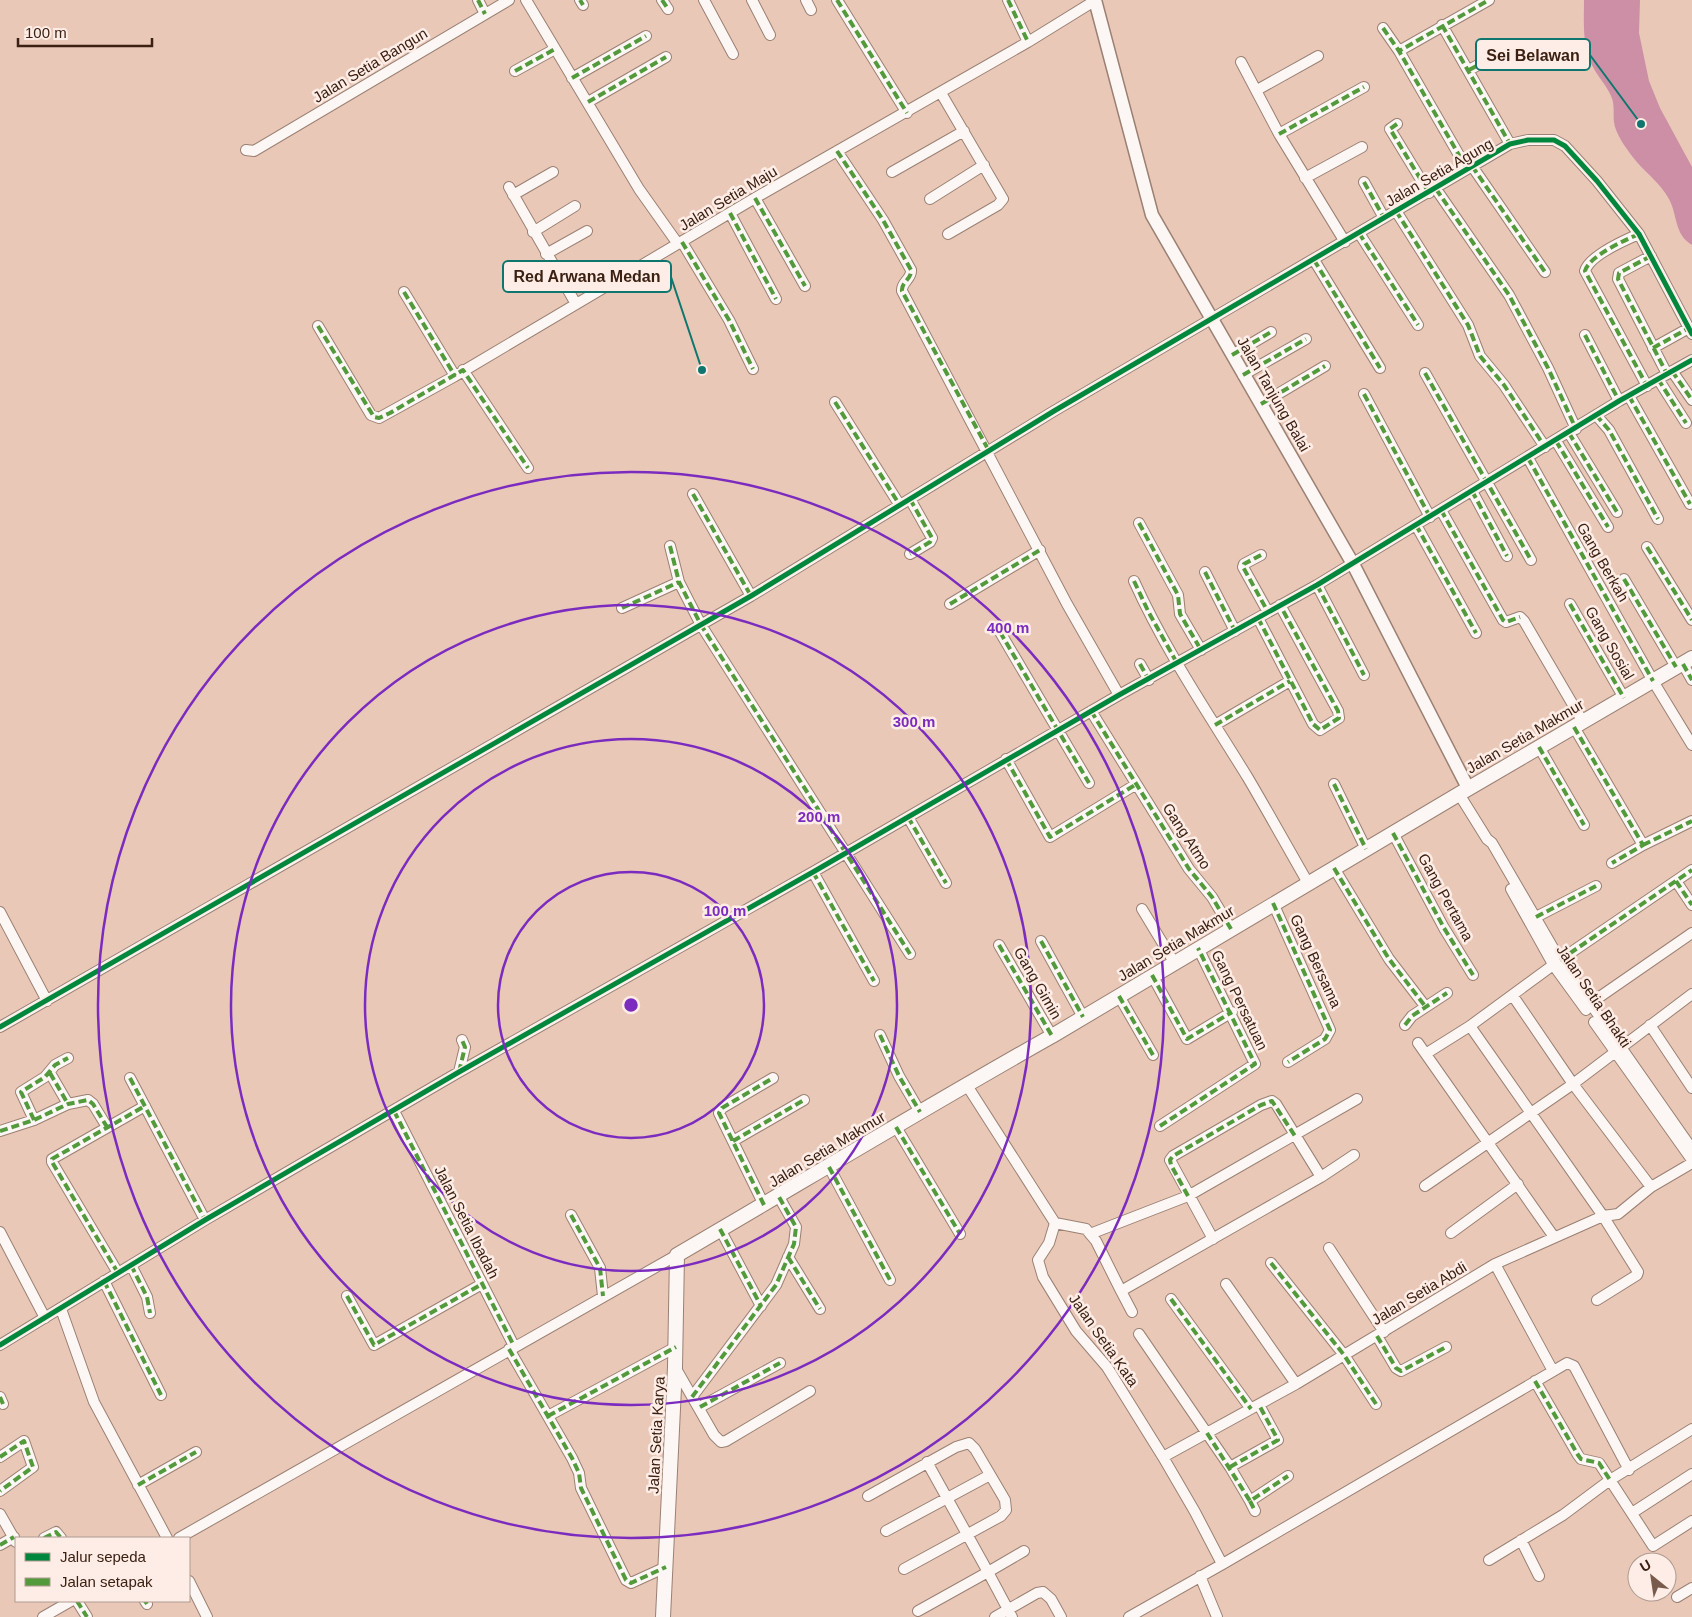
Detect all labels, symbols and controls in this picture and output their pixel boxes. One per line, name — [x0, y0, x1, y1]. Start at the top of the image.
scale bar — [18, 15, 151, 47]
text: 100 m — [25, 24, 67, 41]
street label: Jalan Setia Bangun — [310, 24, 430, 106]
callout: Sei Belawan — [1476, 39, 1590, 70]
text: Sei Belawan — [1486, 47, 1580, 64]
street label: Jalan Setia Agung — [1382, 134, 1496, 210]
street label: Jalan Setia Maju — [676, 162, 780, 234]
callout: Red Arwana Medan — [503, 261, 671, 292]
text: Red Arwana Medan — [514, 268, 661, 285]
street label: Jalan Tanjung Balai — [1234, 334, 1314, 454]
street label: Gang Berkah — [1574, 519, 1632, 605]
street label: Gang Sosial — [1582, 603, 1638, 683]
text: 400 m — [987, 619, 1029, 636]
street label: Jalan Setia Makmur — [1463, 695, 1587, 777]
text: 300 m — [893, 713, 935, 730]
street label: Gang Atmo — [1159, 800, 1215, 872]
text: 200 m — [798, 808, 840, 825]
street label: Gang Pertama — [1415, 850, 1477, 944]
text: 100 m — [704, 902, 746, 919]
street label: Jalan Setia Makmur — [1115, 902, 1237, 984]
street label: Gang Bersama — [1287, 912, 1345, 1011]
street label: Jalan Setia Bhakti — [1553, 941, 1635, 1051]
street label: Gang Gimin — [1011, 944, 1065, 1022]
street label: Gang Persatuan — [1208, 947, 1272, 1053]
centre of rings — [622, 996, 640, 1014]
street label: Jalan Setia Makmur — [766, 1108, 888, 1190]
street label: Jalan Setia Ibadah — [431, 1163, 503, 1281]
street label: Jalan Setia Abdi — [1369, 1258, 1469, 1328]
street label: Jalan Setia Kata — [1066, 1290, 1143, 1390]
street label: Jalan Setia Karya — [644, 1375, 668, 1494]
legend — [15, 1537, 190, 1602]
text: Jalur sepeda — [60, 1548, 147, 1565]
north arrow — [1627, 1552, 1677, 1602]
text: U — [1637, 1556, 1654, 1575]
text: Jalan setapak — [60, 1573, 153, 1590]

